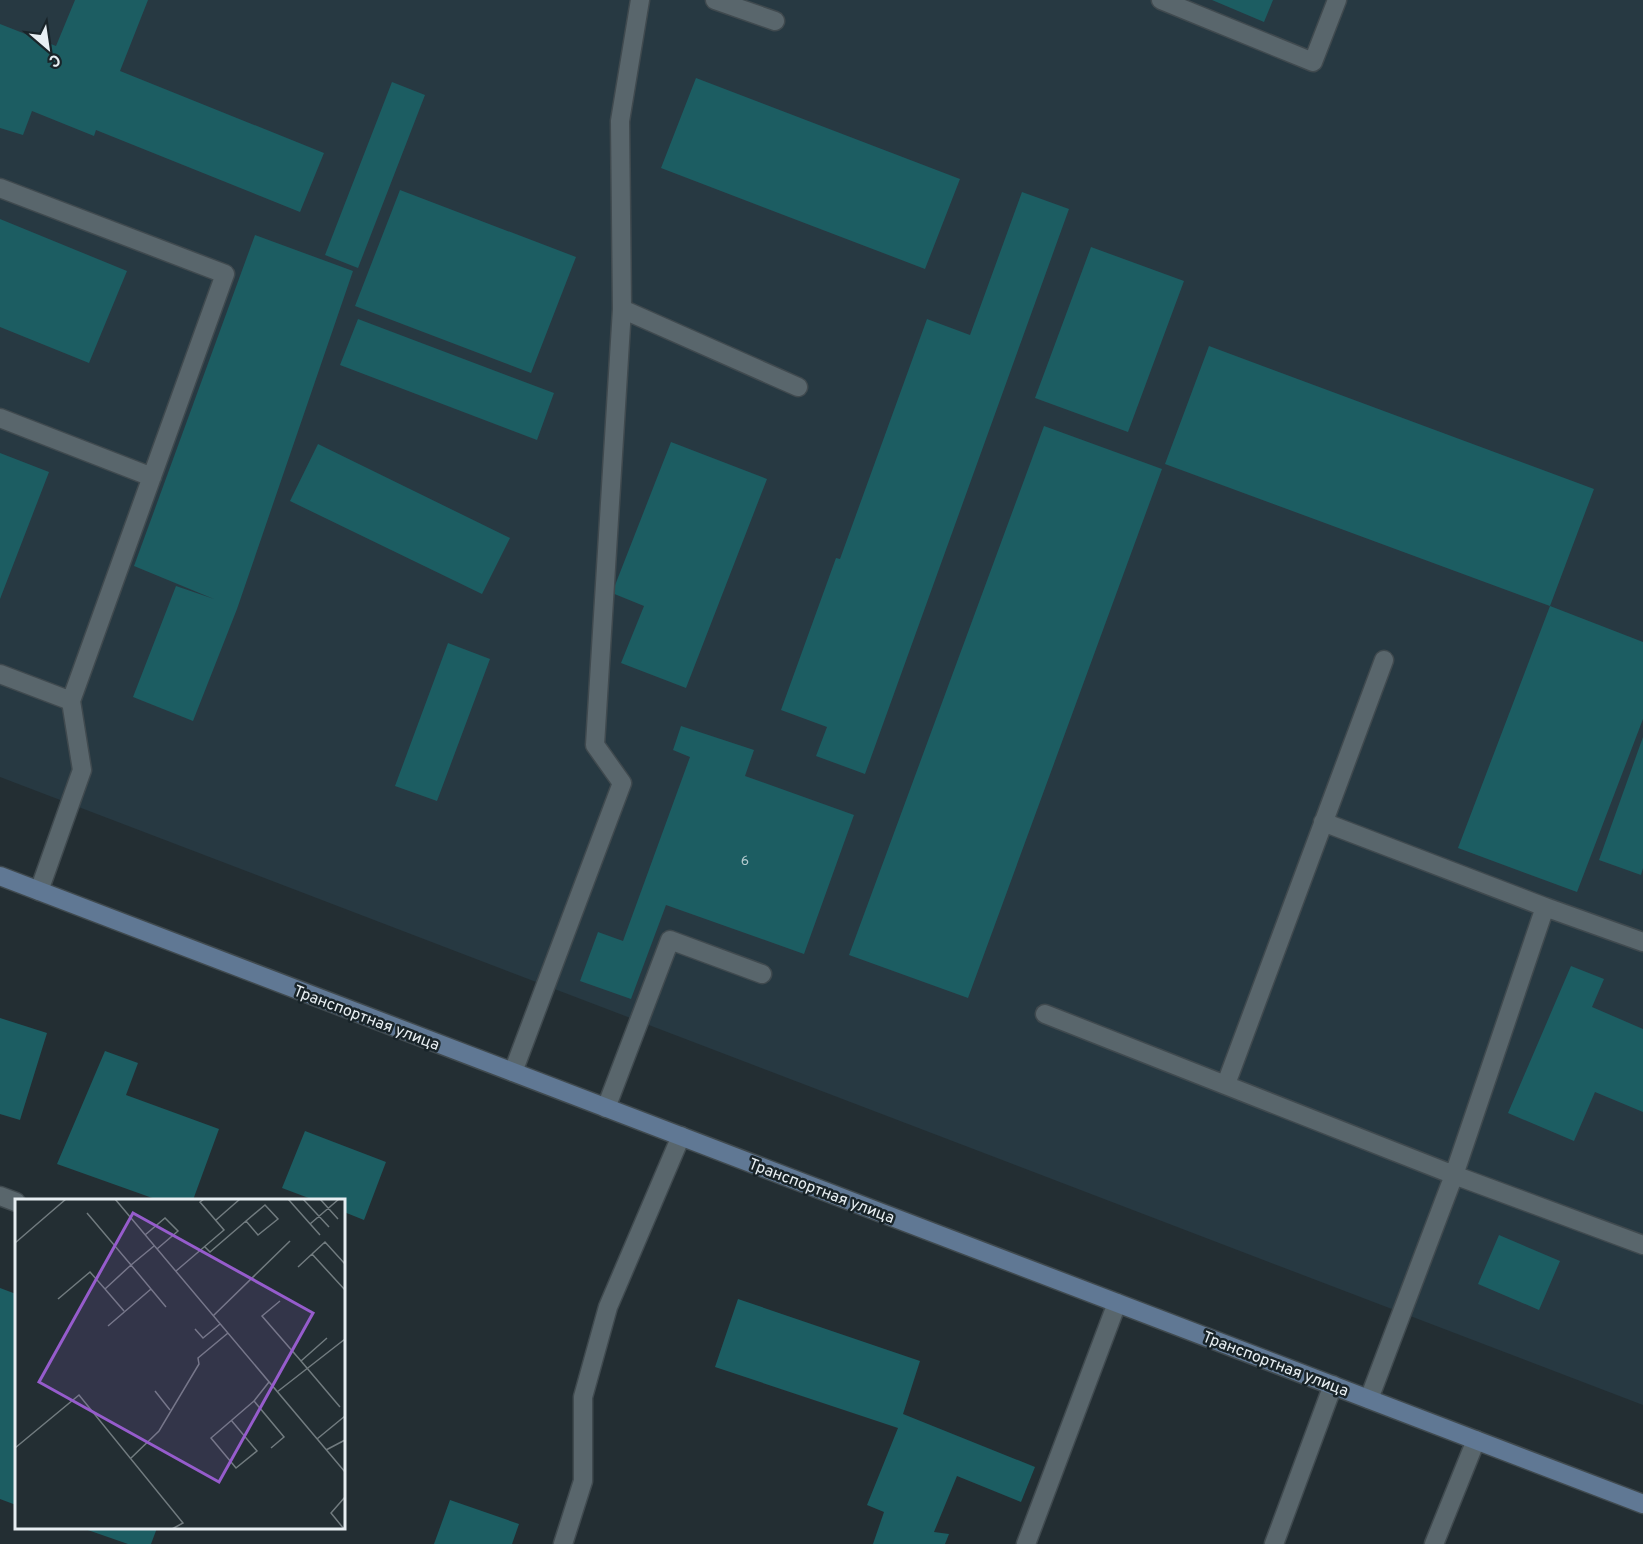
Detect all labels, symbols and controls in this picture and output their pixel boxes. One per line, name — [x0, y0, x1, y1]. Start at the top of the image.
north arrow — [18, 18, 78, 78]
text: С — [45, 48, 64, 71]
house number: 6 — [741, 853, 749, 870]
street label: Транспортная улица — [290, 982, 442, 1056]
street label: Транспортная улица — [745, 1155, 897, 1229]
inset map — [15, 1199, 345, 1529]
street label: Транспортная улица — [1199, 1328, 1351, 1402]

